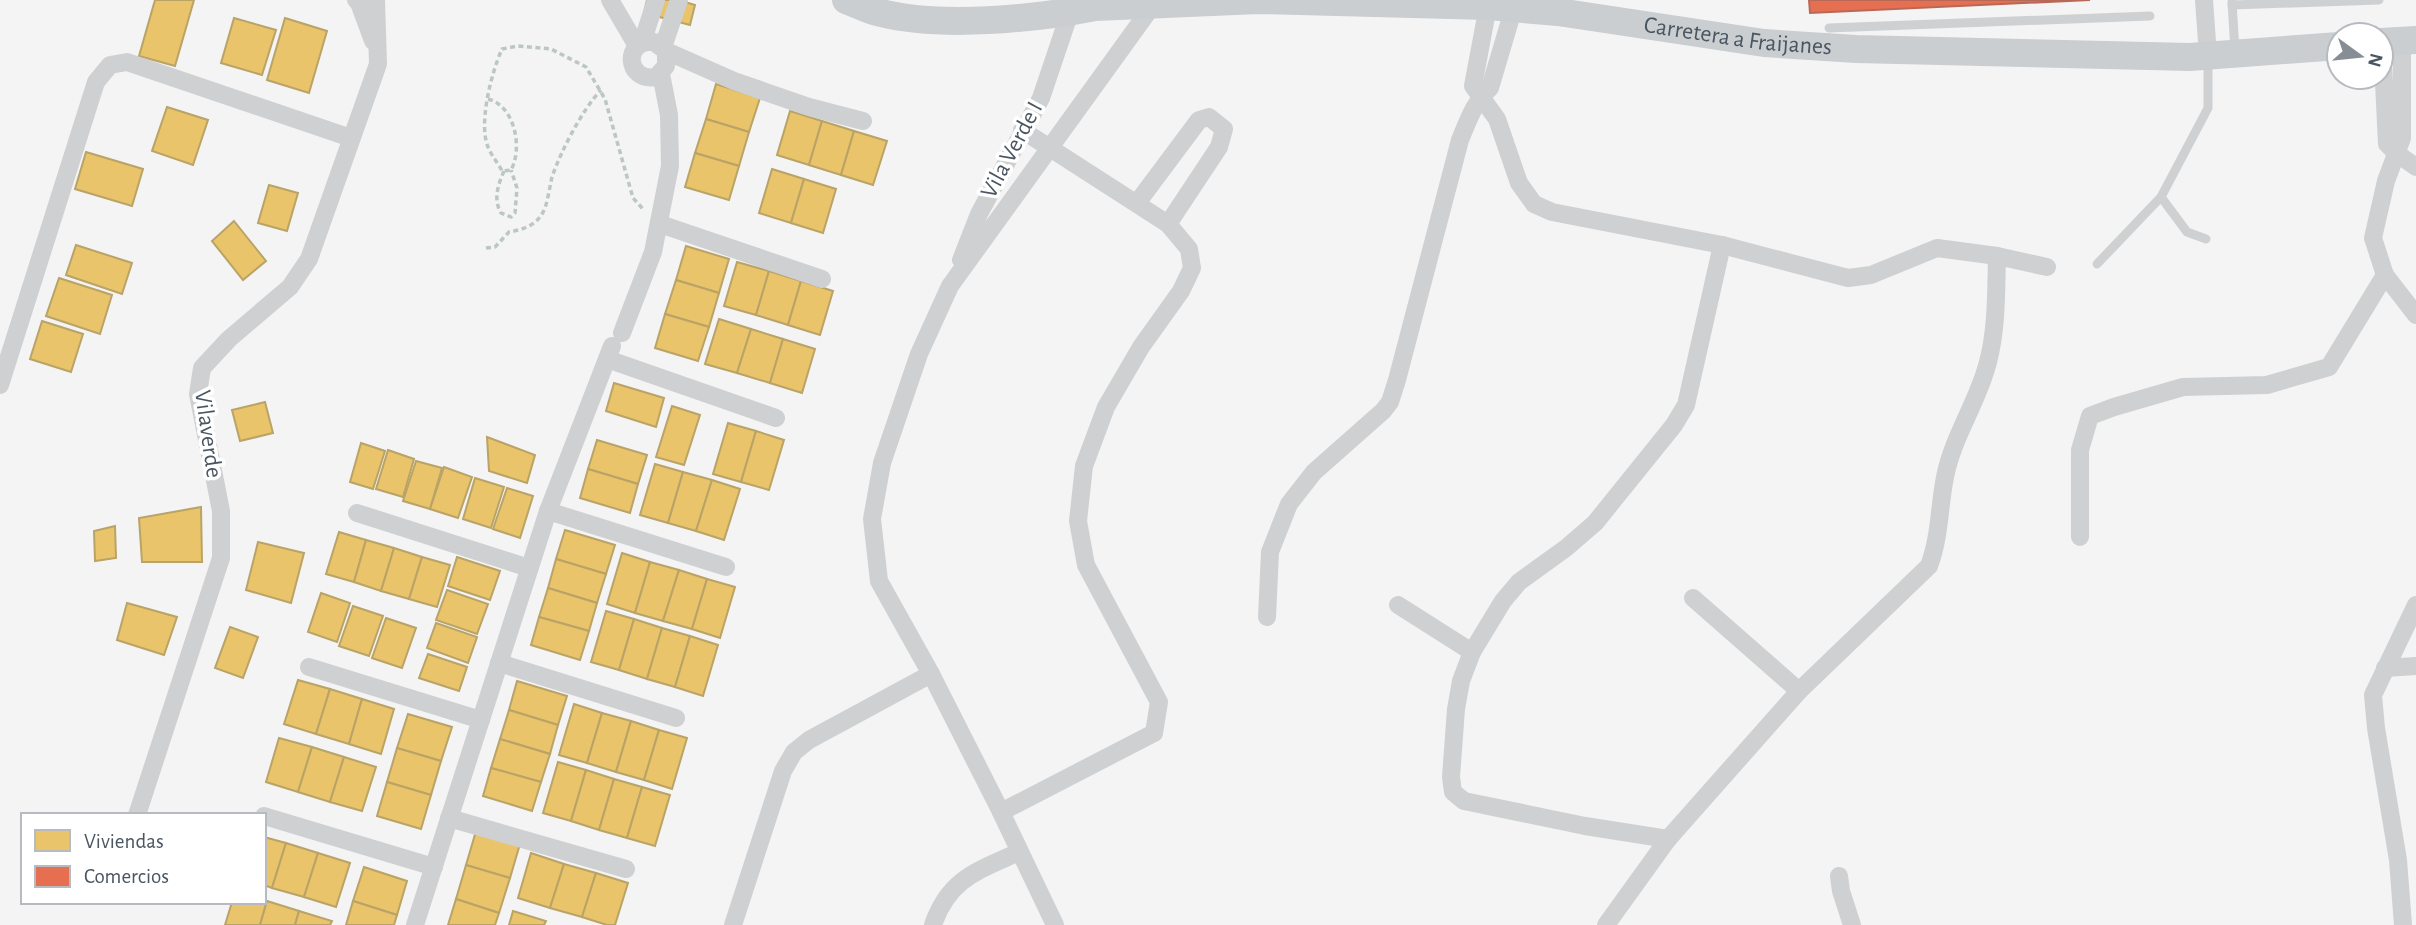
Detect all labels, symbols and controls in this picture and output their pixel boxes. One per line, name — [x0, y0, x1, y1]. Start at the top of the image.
street label: Carretera a Fraijanes — [1642, 13, 1833, 59]
north arrow — [2325, 21, 2395, 91]
text: N — [2364, 51, 2386, 69]
street label: Vila Verde I — [977, 98, 1047, 202]
street label: Vilaverde — [190, 389, 226, 479]
legend — [21, 813, 266, 904]
text: Viviendas — [84, 831, 164, 852]
text: Comercios — [84, 866, 169, 887]

